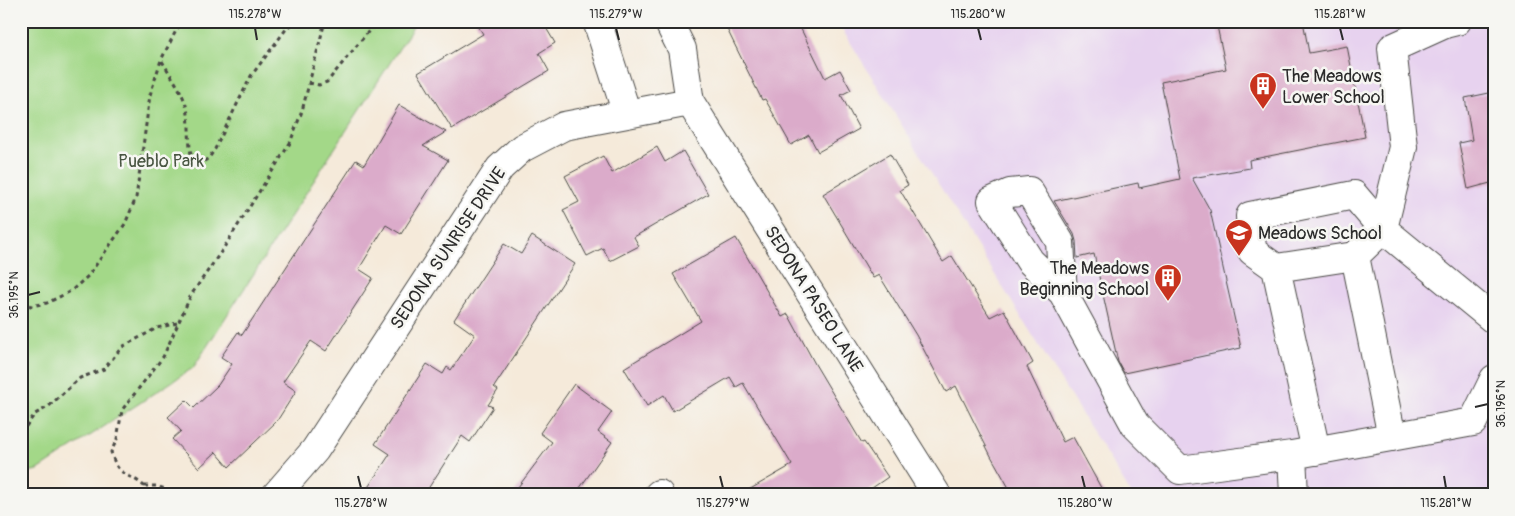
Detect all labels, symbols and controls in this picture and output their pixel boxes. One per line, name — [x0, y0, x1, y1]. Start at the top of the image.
text: 115.278°W — [228, 7, 282, 22]
text: 115.279°W — [589, 7, 643, 22]
text: 115.280°W — [951, 7, 1005, 22]
text: 115.281°W — [1314, 7, 1366, 22]
place label: The Meadows Lower School — [1282, 65, 1385, 109]
building icon: The Meadows Lower School — [1248, 71, 1278, 110]
park label: Pueblo Park — [118, 150, 205, 173]
street label: SEDONA SUNRISE DRIVE — [385, 163, 511, 334]
school or university icon: Meadows School — [1224, 218, 1254, 257]
street label: SEDONA PASEO LANE — [759, 222, 868, 377]
place label: Meadows School — [1258, 222, 1382, 245]
place label: The Meadows Beginning School — [1020, 257, 1149, 301]
building icon: The Meadows Beginning School — [1153, 263, 1183, 302]
text: 36.195°N — [7, 271, 22, 319]
text: 36.196°N — [1494, 380, 1509, 428]
text: 115.278°W — [334, 496, 388, 511]
text: 115.279°W — [696, 496, 750, 511]
text: 115.280°W — [1058, 496, 1112, 511]
text: 115.281°W — [1420, 496, 1472, 511]

